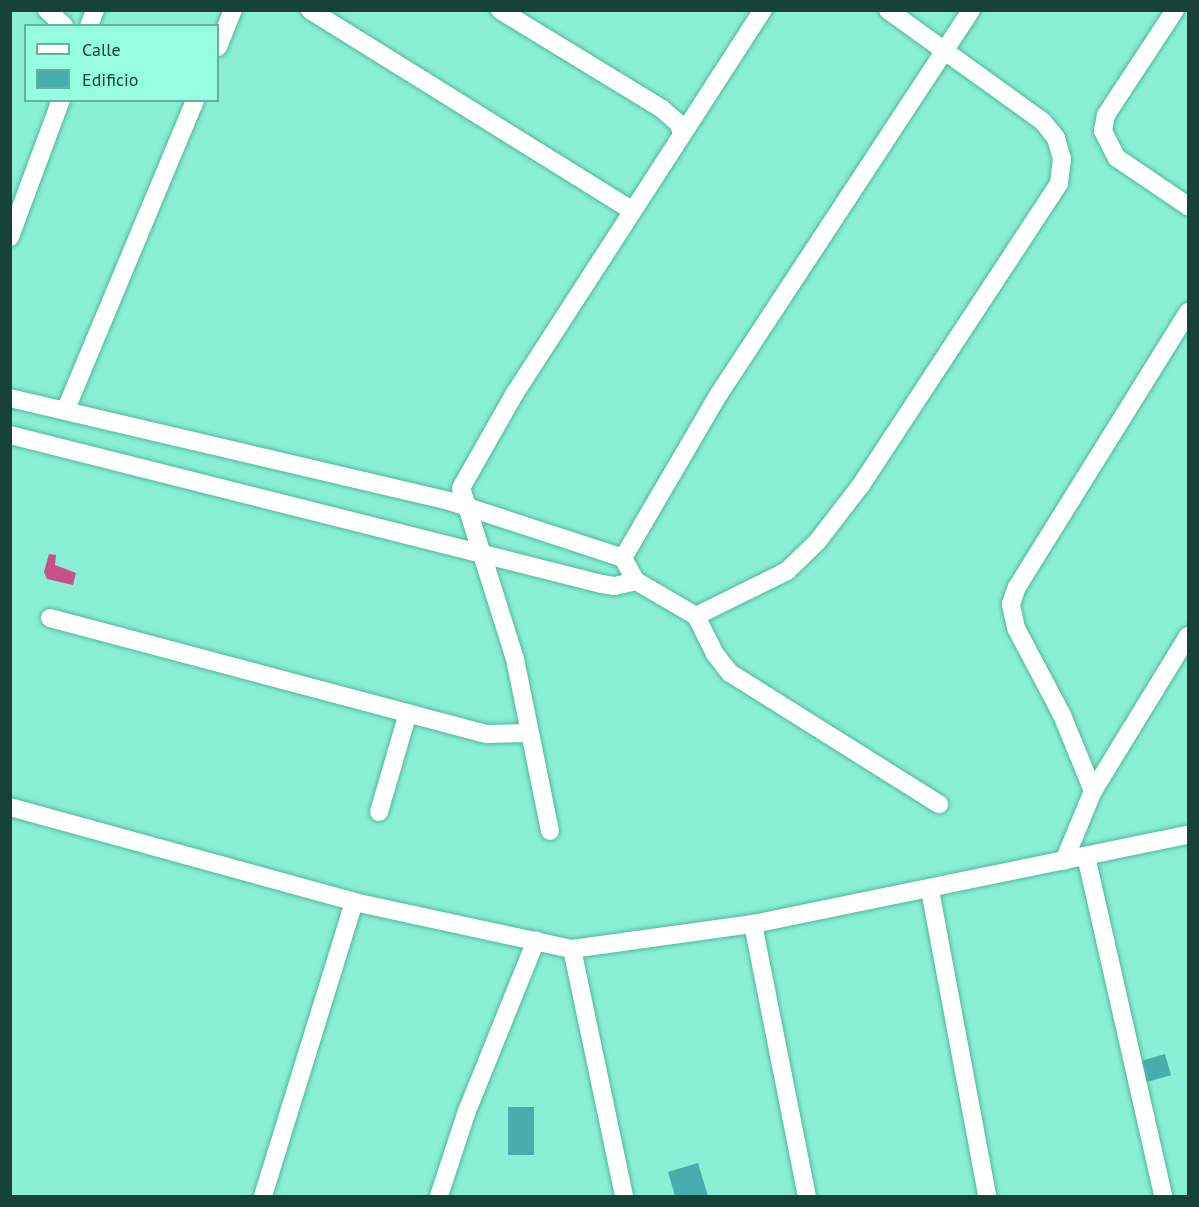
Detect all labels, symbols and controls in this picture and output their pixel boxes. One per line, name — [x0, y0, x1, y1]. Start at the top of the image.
legend — [24, 24, 219, 102]
text: Calle — [82, 38, 121, 61]
text: Edificio — [82, 68, 138, 91]

